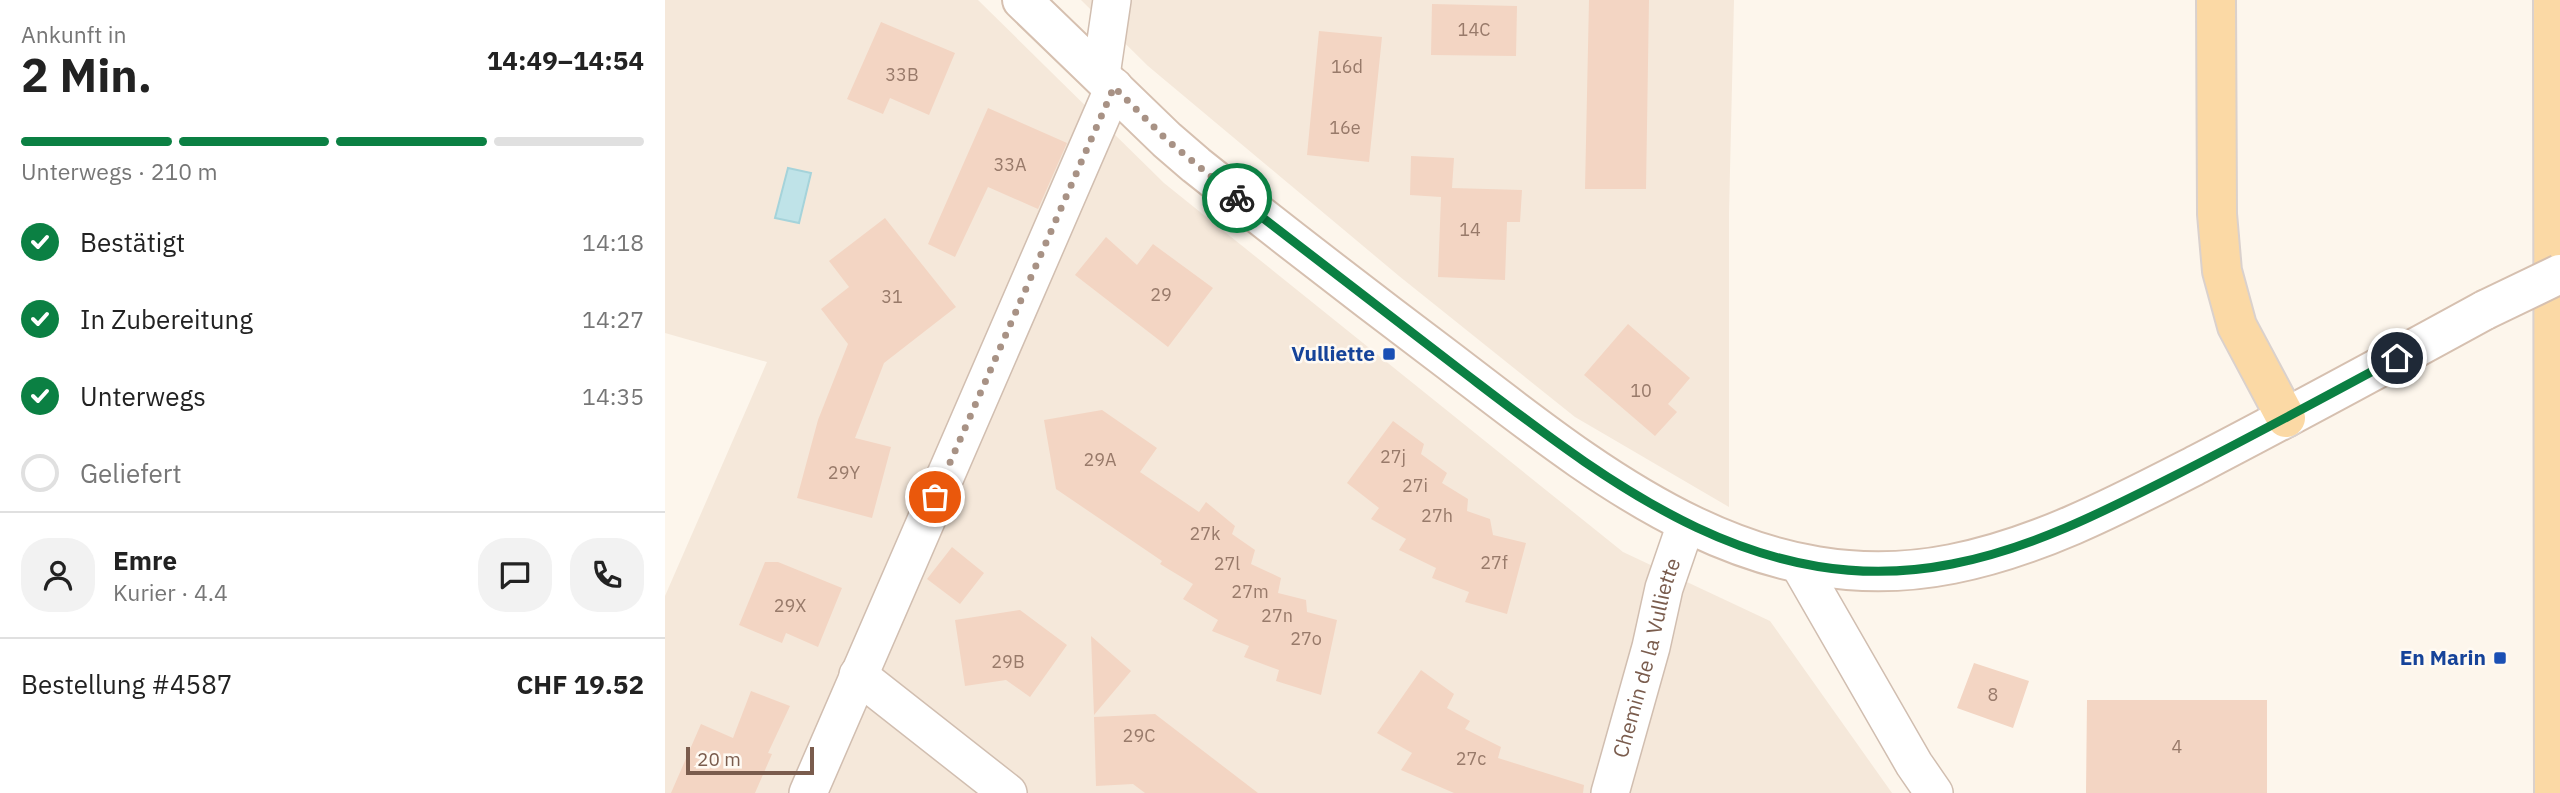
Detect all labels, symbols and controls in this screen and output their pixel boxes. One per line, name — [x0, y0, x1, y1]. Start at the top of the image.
house number: 14C — [1458, 18, 1490, 41]
text: Ankunft in — [21, 19, 127, 49]
text: 14:49–14:54 — [487, 43, 644, 77]
text: 2 Min. — [21, 45, 152, 105]
house number: 16d — [1331, 55, 1363, 78]
house number: 33B — [885, 63, 919, 86]
house number: 16e — [1329, 116, 1361, 139]
house number: 33A — [993, 153, 1027, 176]
text: Unterwegs · 210 m — [21, 156, 218, 186]
courier — [1202, 163, 1272, 233]
icon: bike — [1218, 179, 1256, 217]
house number: 14 — [1459, 218, 1481, 241]
icon: check — [21, 223, 59, 261]
text: Bestätigt — [80, 225, 185, 259]
text: 14:18 — [582, 227, 644, 257]
house number: 29 — [1150, 283, 1172, 306]
house number: 31 — [881, 285, 903, 308]
icon: check — [21, 300, 59, 338]
text: In Zubereitung — [80, 302, 253, 336]
text: 14:27 — [582, 304, 644, 334]
pin — [2367, 328, 2427, 388]
place label: Vulliette — [1291, 339, 1375, 367]
icon: home — [2378, 339, 2416, 377]
marker: Vulliette — [1381, 346, 1397, 362]
icon: check — [21, 377, 59, 415]
text: Unterwegs — [80, 379, 206, 413]
house number: 10 — [1630, 379, 1652, 402]
text: 14:35 — [582, 381, 644, 411]
house number: 27j — [1380, 445, 1406, 468]
house number: 29A — [1083, 448, 1117, 471]
text: Geliefert — [80, 456, 182, 490]
house number: 29Y — [828, 461, 860, 484]
pin — [905, 467, 965, 527]
house number: 27i — [1402, 474, 1428, 497]
icon: bag — [916, 478, 954, 516]
house number: 27h — [1421, 504, 1453, 527]
house number: 27k — [1189, 522, 1221, 545]
button: person — [21, 538, 95, 612]
button: chat — [478, 538, 552, 612]
button: phone — [570, 538, 644, 612]
text: Emre — [113, 543, 177, 577]
house number: 27f — [1480, 551, 1508, 574]
house number: 27l — [1214, 552, 1240, 575]
street label: Chemin de la Vulliette — [1606, 554, 1686, 761]
text: Kurier · 4.4 — [113, 577, 228, 607]
house number: 27m — [1231, 580, 1269, 603]
house number: 29X — [774, 594, 806, 617]
house number: 27n — [1261, 604, 1293, 627]
house number: 27o — [1290, 627, 1322, 650]
place label: En Marin — [2400, 643, 2486, 671]
house number: 29B — [991, 650, 1025, 673]
marker: En Marin — [2492, 650, 2508, 666]
text: Bestellung #4587 — [21, 667, 232, 701]
text: CHF 19.52 — [516, 667, 644, 701]
house number: 8 — [1988, 683, 1998, 706]
house number: 29C — [1123, 724, 1155, 747]
house number: 4 — [2172, 735, 2183, 758]
scale bar — [686, 744, 814, 776]
text: 20 m — [697, 747, 741, 771]
house number: 27c — [1456, 747, 1486, 770]

